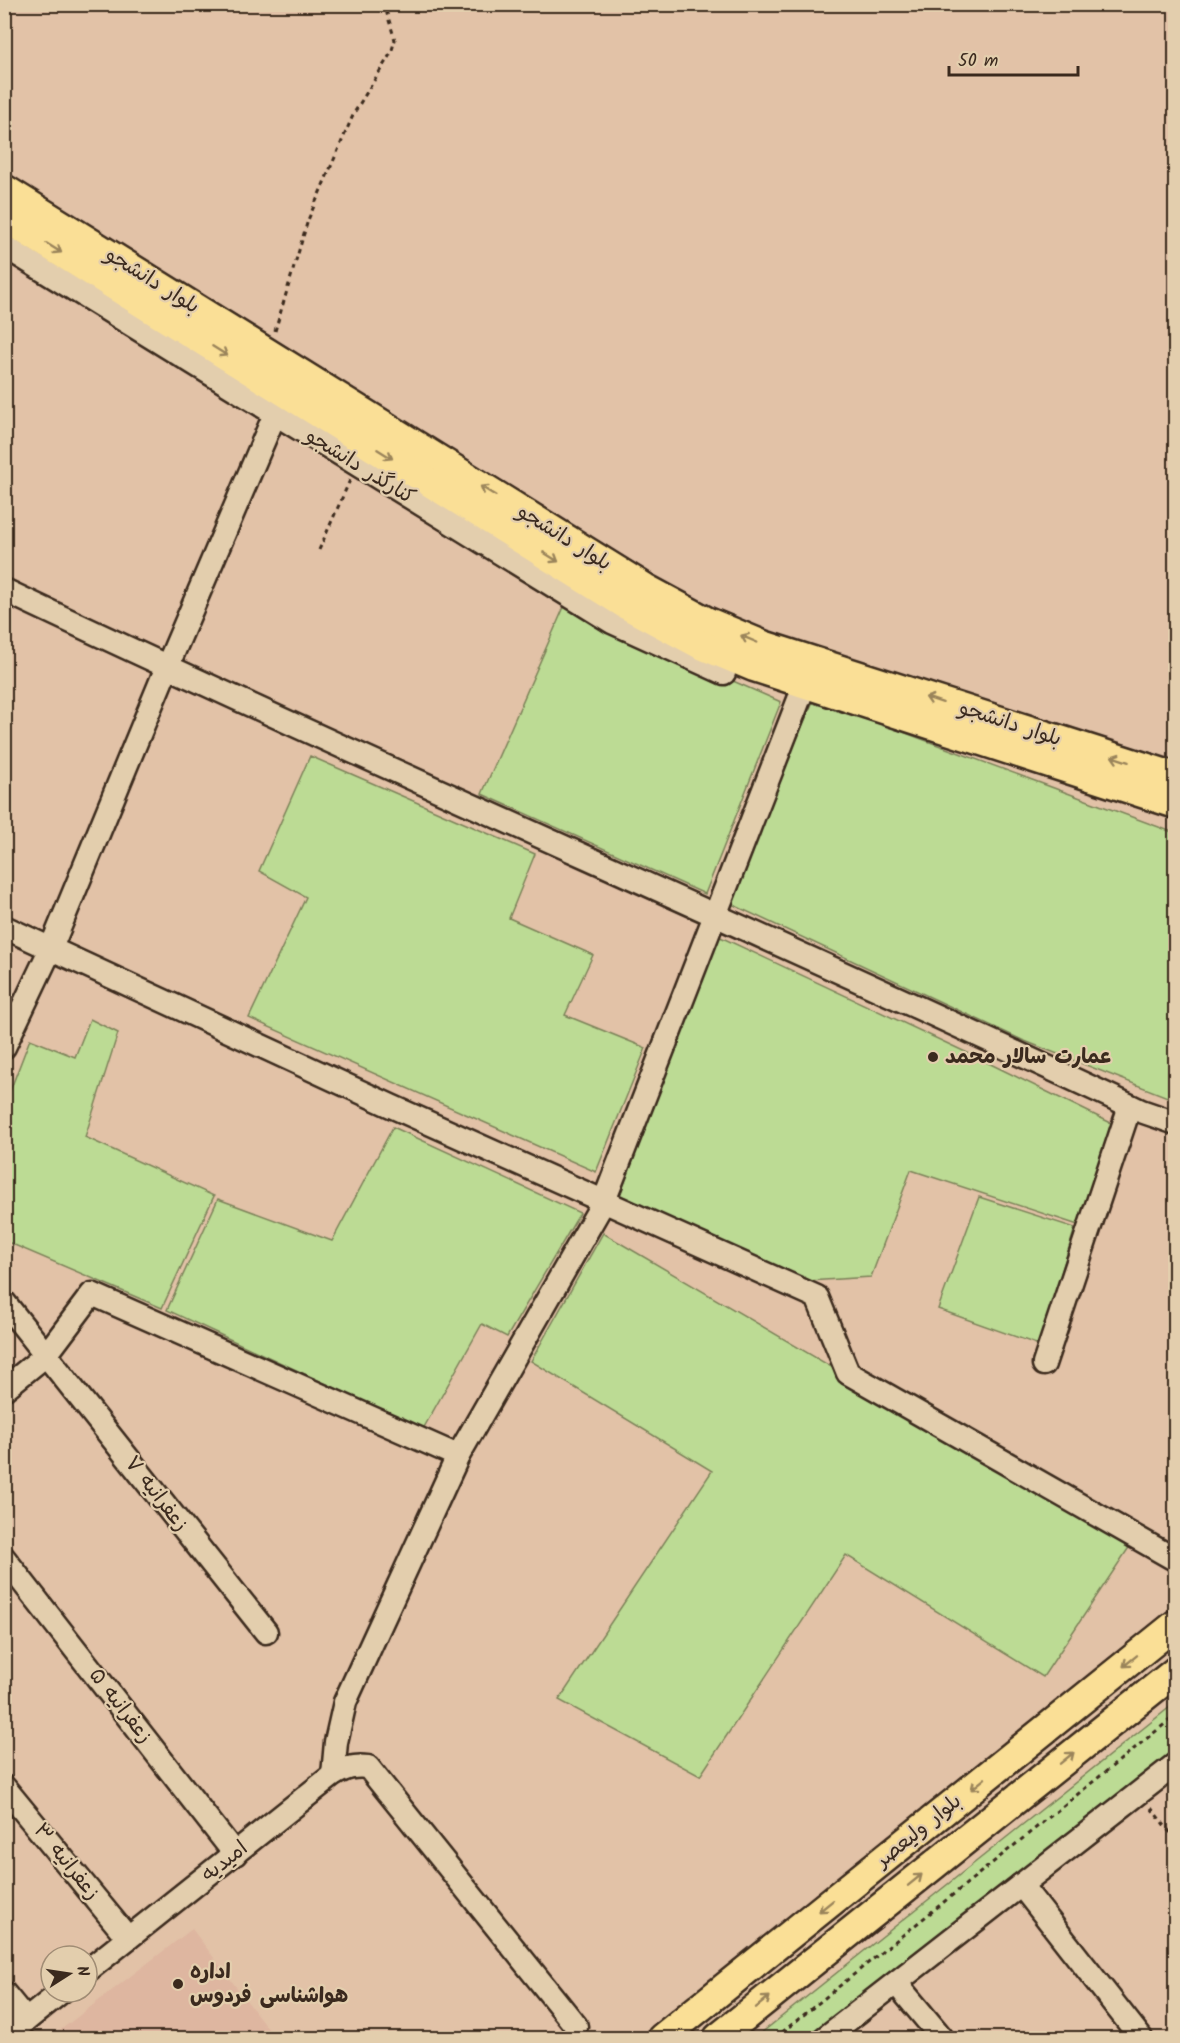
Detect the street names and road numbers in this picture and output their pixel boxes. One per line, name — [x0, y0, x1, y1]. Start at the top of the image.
street label: بلوار دانشجو — [97, 238, 206, 323]
street label: کنارگذر دانشجو — [298, 420, 421, 514]
street label: بلوار دانشجو — [509, 495, 618, 580]
street label: بلوار دانشجو — [953, 692, 1066, 756]
street label: زعفرانیه ۷ — [116, 1449, 196, 1539]
street label: زعفرانیه ۵ — [80, 1661, 160, 1751]
street label: بلوار ولیعصر — [867, 1786, 969, 1878]
street label: زعفرانیه ۳ — [24, 1816, 108, 1908]
street label: امیدیه — [194, 1833, 256, 1891]

